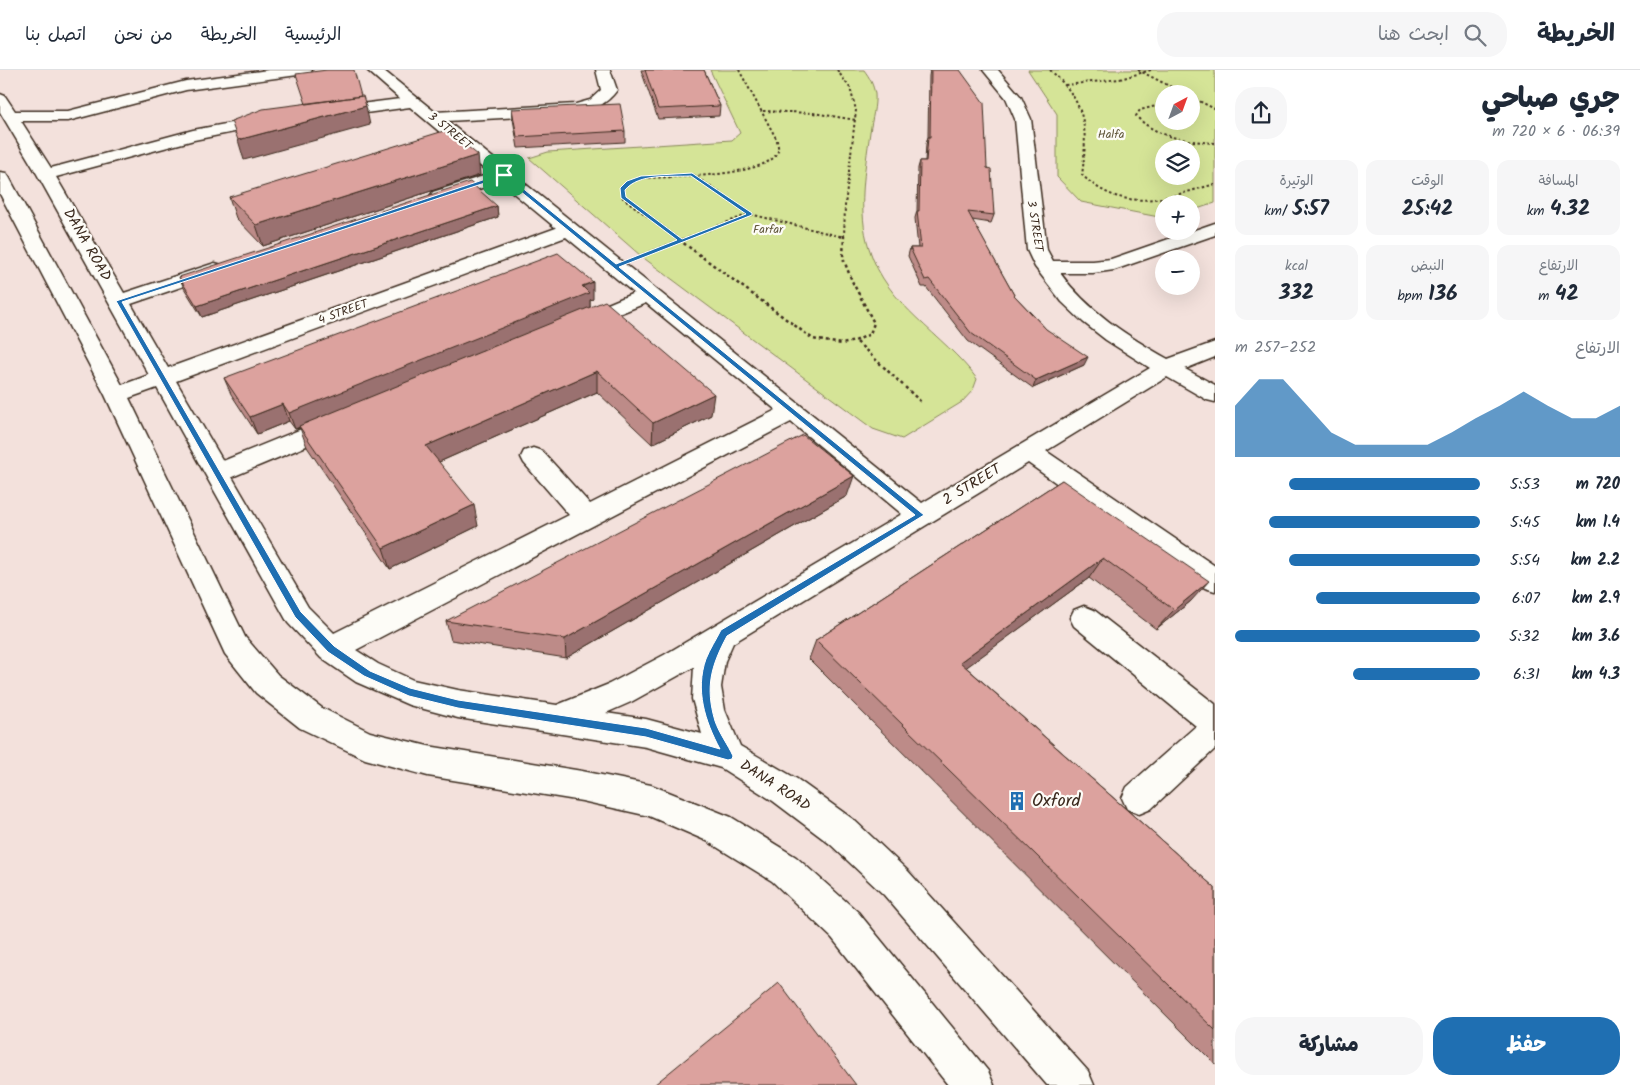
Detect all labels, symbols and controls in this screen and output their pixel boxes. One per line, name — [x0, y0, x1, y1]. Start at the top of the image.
search box — [1157, 12, 1507, 57]
text: الخريطة — [1537, 15, 1615, 54]
text: ابحث هنا — [1378, 20, 1449, 50]
text: اتصل بنا — [25, 21, 86, 50]
text: من نحن — [114, 21, 173, 50]
text: الخريطة — [201, 21, 257, 50]
text: الرئيسية — [285, 21, 341, 50]
icon: search — [1461, 21, 1489, 49]
text: جري صباحي — [1481, 77, 1620, 122]
north arrow — [1155, 85, 1200, 130]
map controls — [1155, 85, 1200, 295]
button: share — [1235, 87, 1287, 139]
street label: 3 STREET — [424, 107, 477, 156]
text: 06:39 · 6 × 720 m — [1492, 119, 1620, 144]
park label: Halfa — [1098, 125, 1125, 144]
button: layers — [1155, 140, 1200, 185]
pin — [483, 154, 525, 196]
icon: arrive — [490, 161, 518, 189]
text: الوتيرة — [1280, 170, 1313, 192]
text: الوقت — [1411, 170, 1444, 192]
text: المسافة — [1539, 170, 1578, 192]
text: 5:57 — [1292, 193, 1329, 226]
text: 25:42 — [1402, 193, 1453, 226]
text: 4.32 — [1550, 193, 1590, 226]
button: + — [1155, 195, 1200, 240]
street label: 3 STREET — [1022, 199, 1049, 255]
text: /km — [1264, 200, 1292, 222]
text: km — [1527, 200, 1550, 222]
street label: DANA ROAD — [56, 204, 118, 286]
park label: Farfar — [753, 220, 784, 239]
button: − — [1155, 250, 1200, 295]
text: kcal — [1285, 255, 1308, 277]
text: النبض — [1411, 255, 1444, 277]
text: الارتفاع — [1539, 255, 1578, 277]
text: 332 — [1279, 277, 1314, 310]
text: 136 — [1428, 278, 1458, 311]
text: 42 — [1555, 278, 1579, 311]
text: bpm — [1397, 285, 1428, 307]
text: m — [1538, 285, 1555, 307]
street label: 4 STREET — [315, 294, 372, 330]
text: 252–257 m — [1235, 335, 1316, 360]
text: الارتفاع — [1575, 336, 1620, 361]
street label: 2 STREET — [938, 457, 1008, 512]
text: 5:53 — [1510, 472, 1540, 497]
text: 720 m — [1576, 472, 1620, 497]
text: 5:45 — [1510, 510, 1540, 535]
text: 1.4 km — [1575, 510, 1620, 535]
text: 5:54 — [1510, 548, 1540, 573]
text: 2.2 km — [1570, 548, 1620, 573]
text: 6:07 — [1512, 586, 1540, 611]
text: 2.9 km — [1572, 586, 1620, 611]
text: 5:32 — [1509, 624, 1540, 649]
text: 3.6 km — [1572, 624, 1620, 649]
text: 6:31 — [1513, 662, 1540, 687]
text: 4.3 km — [1572, 662, 1620, 687]
street label: DANA ROAD — [735, 754, 816, 818]
place label: Oxford — [1032, 787, 1082, 816]
building icon: Oxford — [1006, 790, 1028, 812]
button: مشاركة — [1235, 1017, 1423, 1075]
button: حفظ — [1433, 1017, 1620, 1075]

